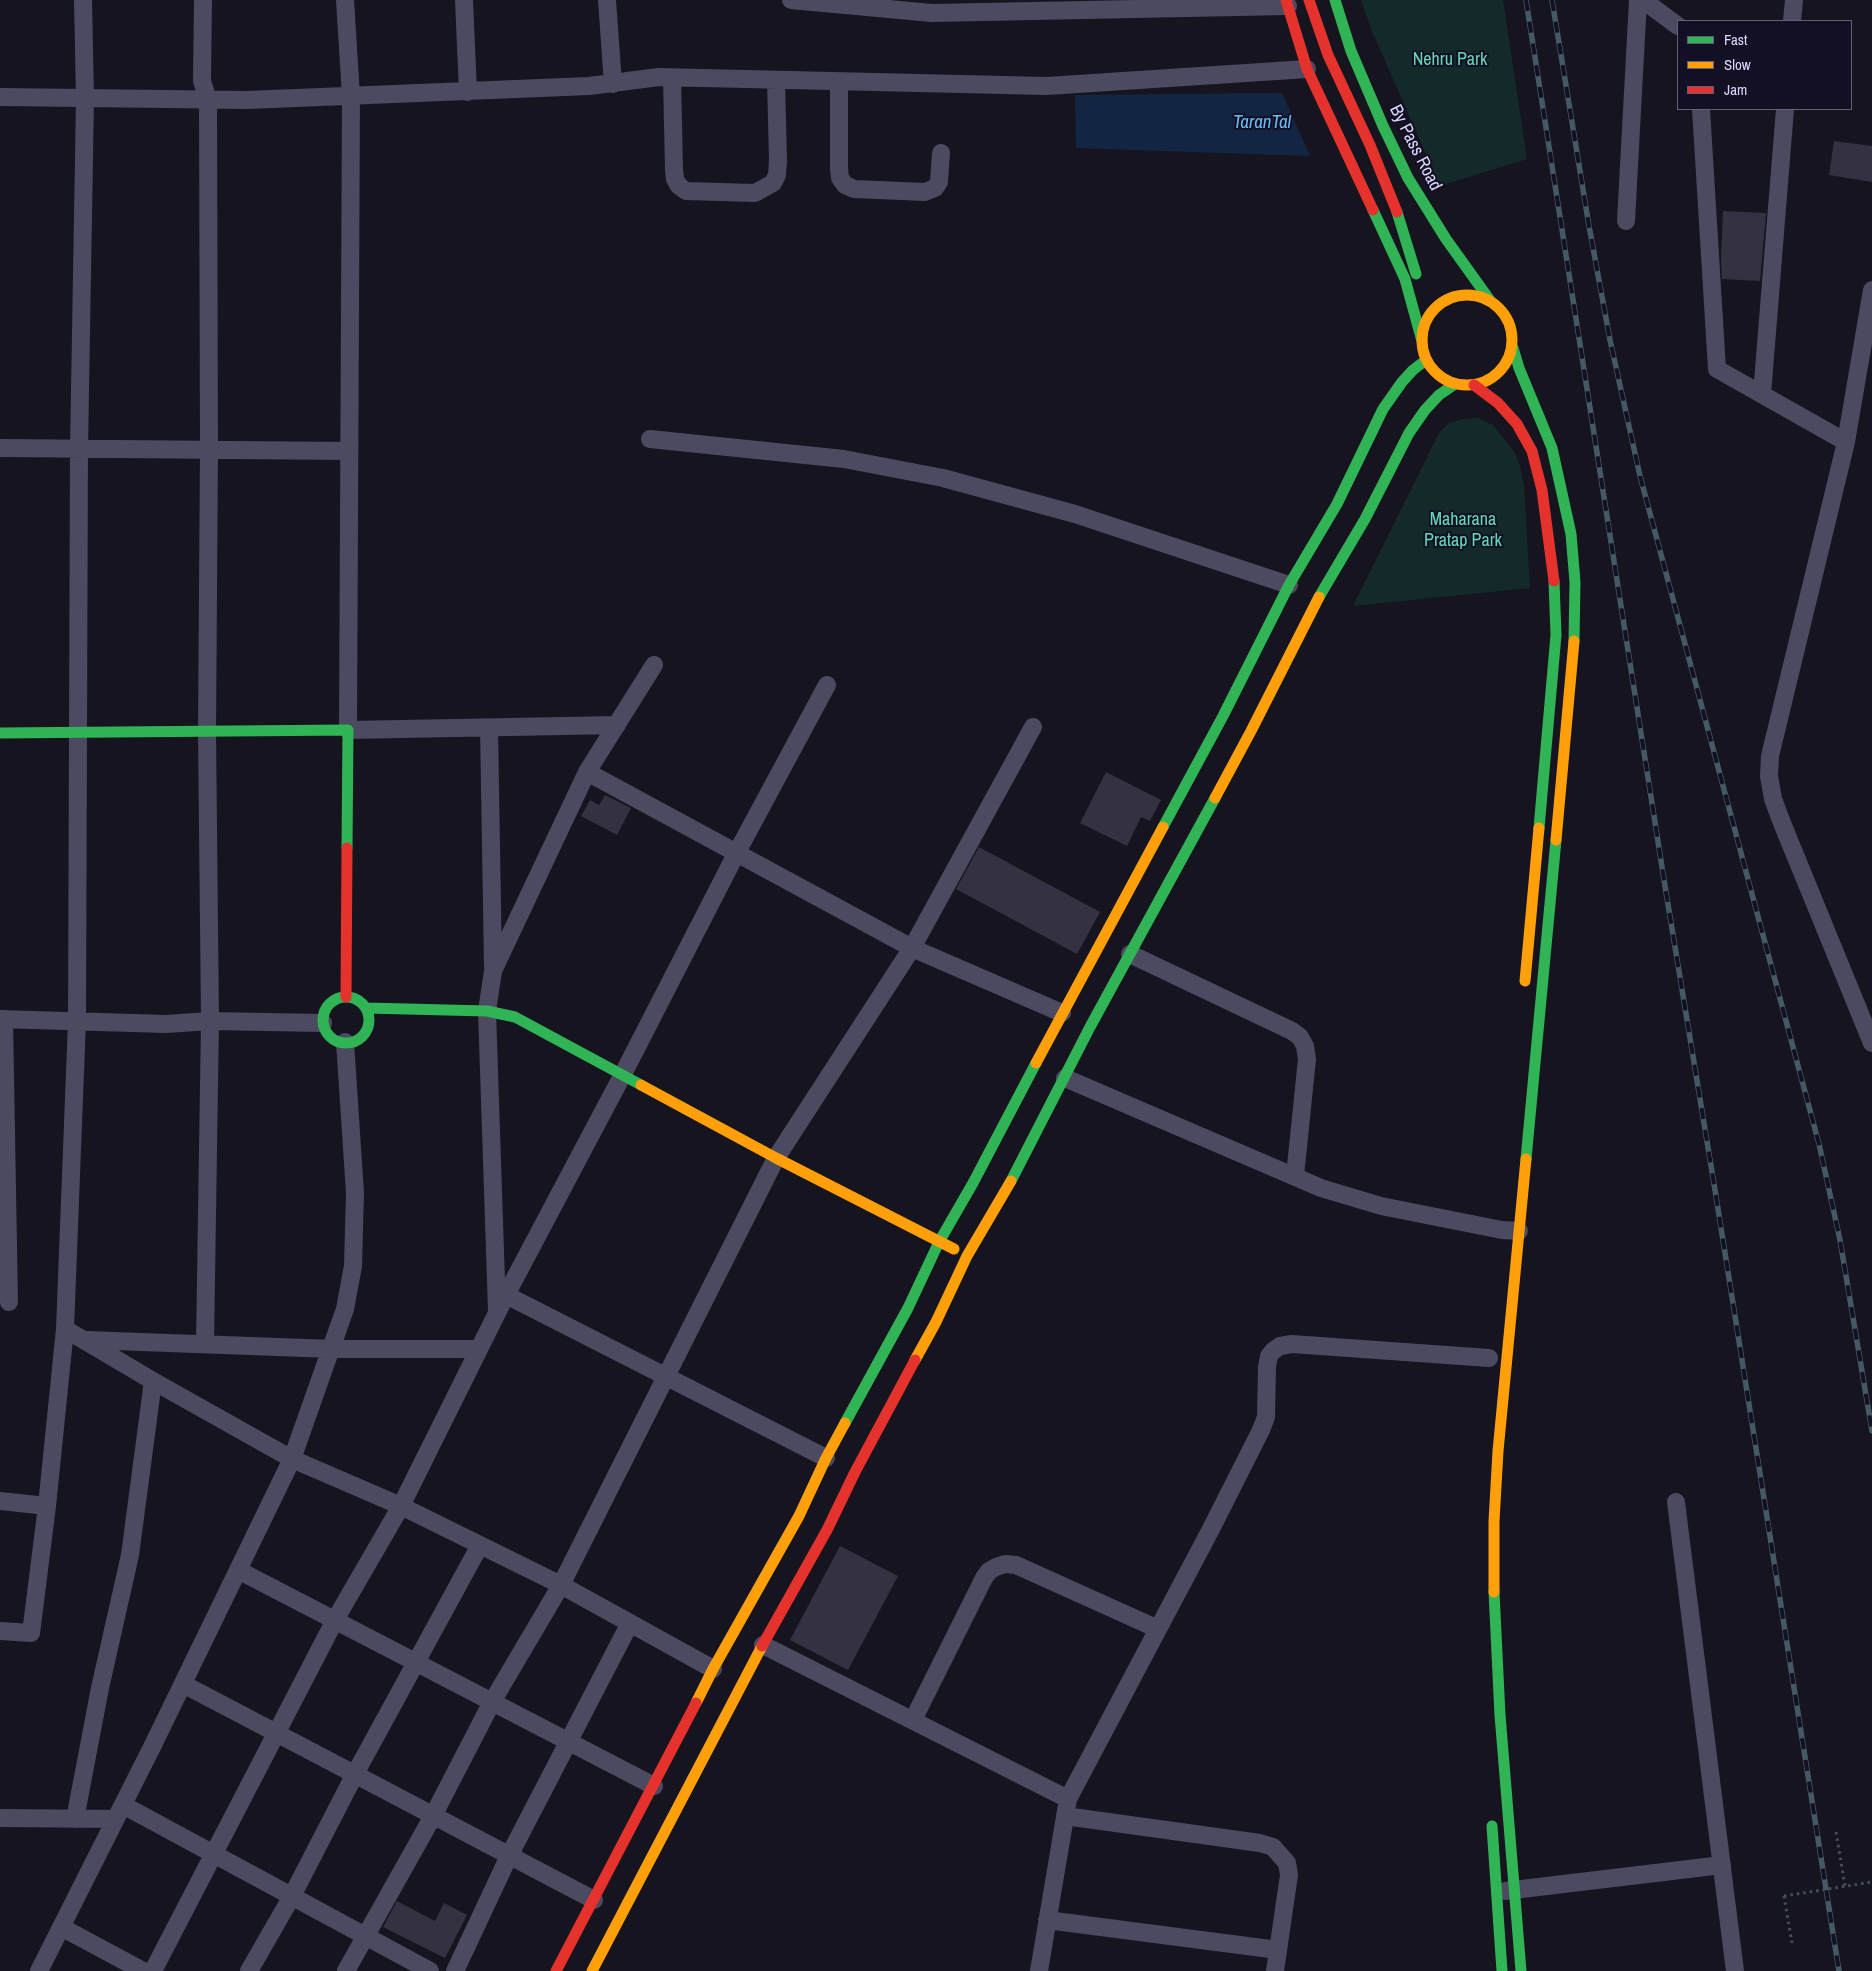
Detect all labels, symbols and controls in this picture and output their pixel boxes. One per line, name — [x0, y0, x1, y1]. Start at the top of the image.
legend — [1677, 20, 1852, 110]
text: Fast — [1724, 29, 1747, 50]
park label: Nehru Park — [1413, 49, 1487, 71]
text: Slow — [1724, 54, 1751, 75]
text: Jam — [1724, 79, 1747, 100]
street label: By Pass Road — [1384, 101, 1446, 195]
water label: TaranTal — [1233, 112, 1291, 134]
park label: Maharana Pratap Park — [1424, 509, 1502, 552]

